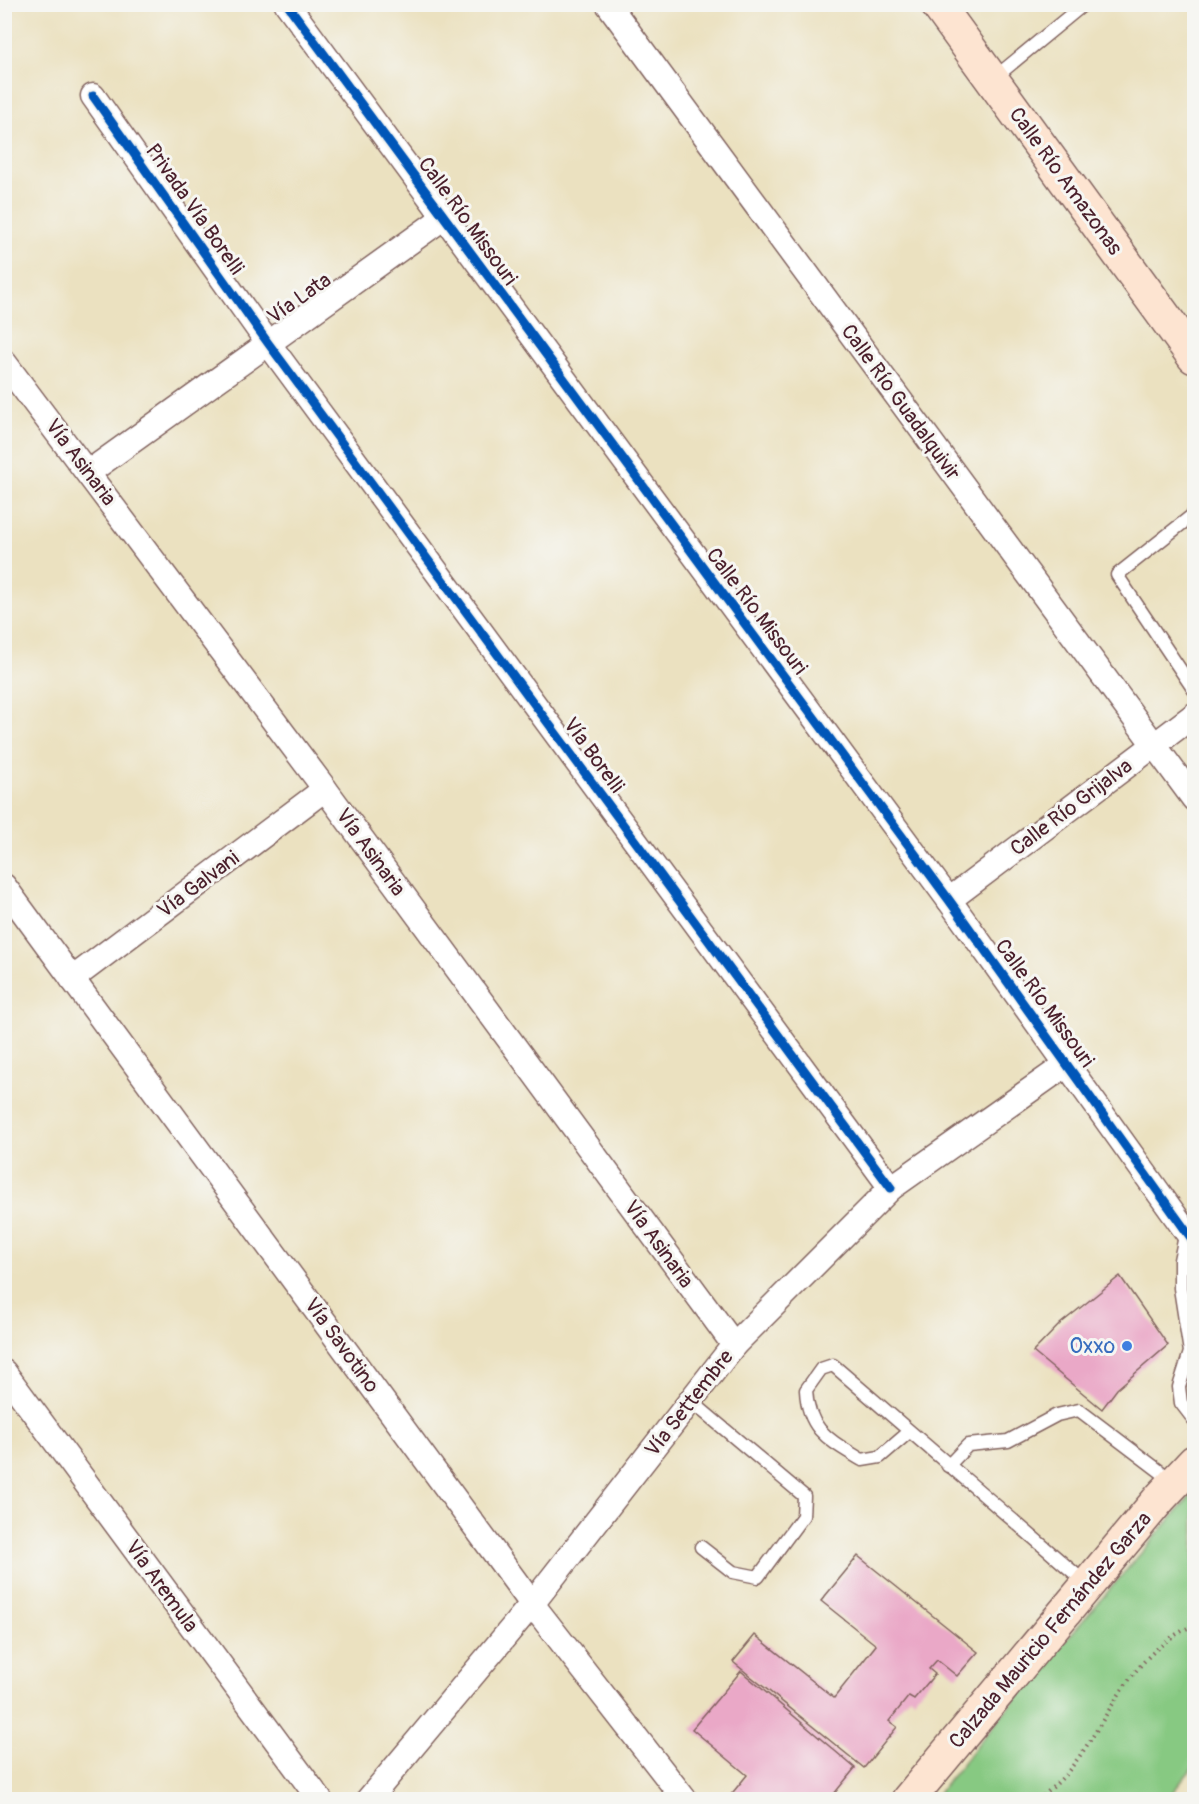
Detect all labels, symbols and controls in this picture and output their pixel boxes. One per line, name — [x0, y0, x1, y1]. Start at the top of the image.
street label: Calle Río Amazonas — [1003, 102, 1129, 261]
street label: Privada Vía Borelli — [139, 138, 250, 280]
street label: Calle Río Missouri — [412, 152, 523, 291]
street label: Vía Lata — [262, 267, 337, 330]
street label: Calle Río Guadalquivir — [835, 319, 967, 486]
street label: Vía Asinaria — [39, 413, 122, 511]
street label: Calle Río Missouri — [700, 542, 813, 680]
street label: Vía Borelli — [557, 712, 630, 799]
street label: Calle Río Grijalva — [1005, 753, 1138, 862]
street label: Vía Asinaria — [330, 803, 411, 901]
street label: Vía Galvani — [152, 845, 245, 924]
street label: Calle Río Missouri — [989, 934, 1100, 1073]
street label: Vía Asinaria — [618, 1195, 699, 1293]
street label: Vía Savotino — [298, 1292, 385, 1398]
place label: Oxxo — [1069, 1333, 1115, 1360]
marker: Oxxo — [1120, 1339, 1134, 1353]
street label: Vía Settembre — [639, 1344, 740, 1462]
street label: Calzada Mauricio Fernández Garza — [943, 1506, 1158, 1754]
street label: Vía Aremula — [119, 1535, 204, 1638]

